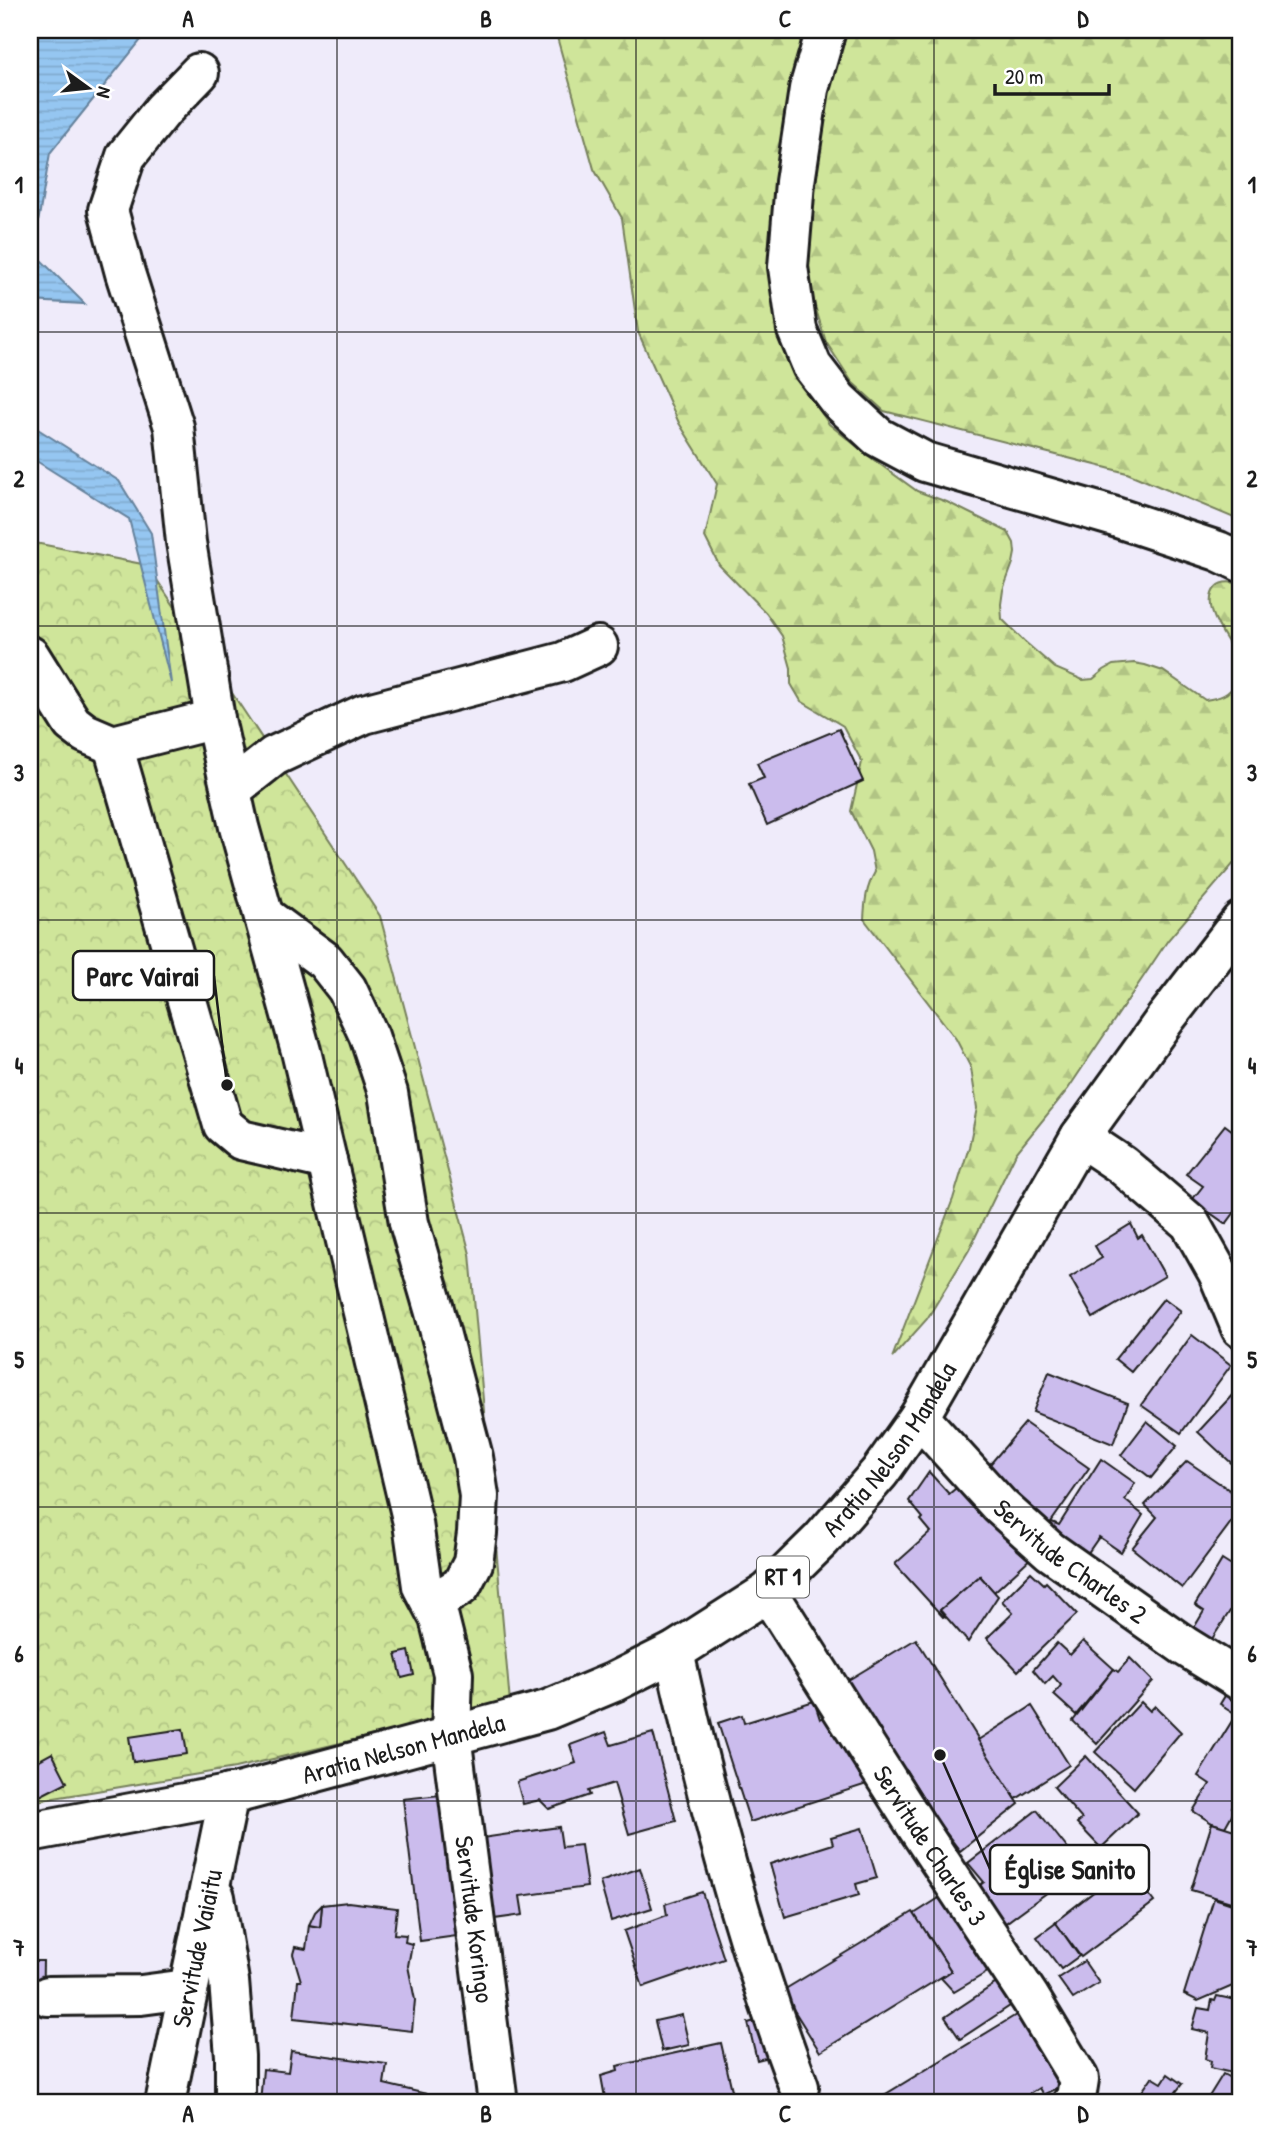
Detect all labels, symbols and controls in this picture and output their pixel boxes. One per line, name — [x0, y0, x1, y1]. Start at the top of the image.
text: A — [182, 3, 194, 34]
text: B — [480, 3, 492, 34]
text: C — [779, 3, 791, 34]
text: D — [1078, 3, 1090, 34]
north arrow — [52, 52, 122, 122]
scale bar — [995, 52, 1108, 96]
text: 20 m — [1005, 62, 1043, 91]
text: N — [91, 84, 118, 101]
text: 1 — [15, 169, 23, 200]
text: 1 — [1248, 169, 1256, 200]
text: 2 — [14, 463, 25, 494]
text: 2 — [1247, 463, 1258, 494]
text: 3 — [14, 757, 24, 788]
text: 3 — [1247, 757, 1257, 788]
callout: Parc Vairai — [73, 951, 214, 1000]
text: Parc Vairai — [86, 957, 200, 995]
text: 4 — [15, 1050, 24, 1081]
text: 4 — [1248, 1050, 1257, 1081]
text: 5 — [14, 1344, 24, 1375]
text: 5 — [1247, 1344, 1257, 1375]
street label: Aratia Nelson Mandela — [814, 1355, 964, 1544]
street label: Servitude Charles 2 — [986, 1491, 1154, 1631]
road number: RT 1 — [757, 1556, 809, 1597]
text: 6 — [14, 1638, 24, 1669]
text: 6 — [1247, 1638, 1257, 1669]
street label: Aratia Nelson Mandela — [298, 1704, 509, 1792]
street label: Servitude Charles 3 — [865, 1759, 995, 1932]
street label: Servitude Koringo — [447, 1834, 503, 2005]
callout: Église Sanito — [990, 1845, 1149, 1894]
text: Église Sanito — [1005, 1850, 1136, 1889]
street label: Servitude Vaiaitu — [163, 1866, 230, 2030]
text: 7 — [12, 1932, 25, 1963]
text: 7 — [1245, 1932, 1258, 1963]
text: A — [182, 2098, 194, 2129]
text: B — [480, 2098, 492, 2129]
text: C — [779, 2098, 791, 2129]
text: D — [1078, 2098, 1090, 2129]

